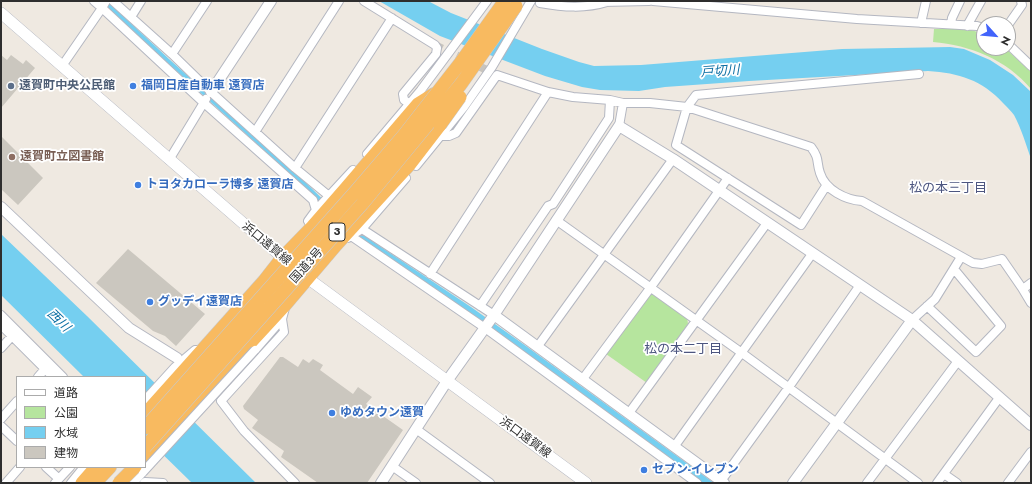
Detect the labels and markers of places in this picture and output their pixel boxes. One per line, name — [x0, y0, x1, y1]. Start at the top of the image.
place label: 遠賀町中央公民館 — [19, 79, 115, 93]
place label: 福岡日産自動車 遠賀店 — [141, 79, 265, 93]
marker: 遠賀町中央公民館 — [6, 81, 16, 91]
marker: 福岡日産自動車 遠賀店 — [128, 81, 138, 91]
place label: 遠賀町立図書館 — [20, 150, 104, 164]
marker: 遠賀町立図書館 — [7, 152, 17, 162]
place label: トヨタカローラ博多 遠賀店 — [146, 178, 294, 192]
marker: トヨタカローラ博多 遠賀店 — [133, 180, 143, 190]
place label: グッデイ遠賀店 — [158, 295, 242, 309]
marker: グッデイ遠賀店 — [145, 297, 155, 307]
place label: ゆめタウン遠賀 — [340, 406, 424, 420]
marker: ゆめタウン遠賀 — [327, 408, 337, 418]
place label: セブン-イレブン — [652, 463, 739, 477]
marker: セブン-イレブン — [639, 465, 649, 475]

